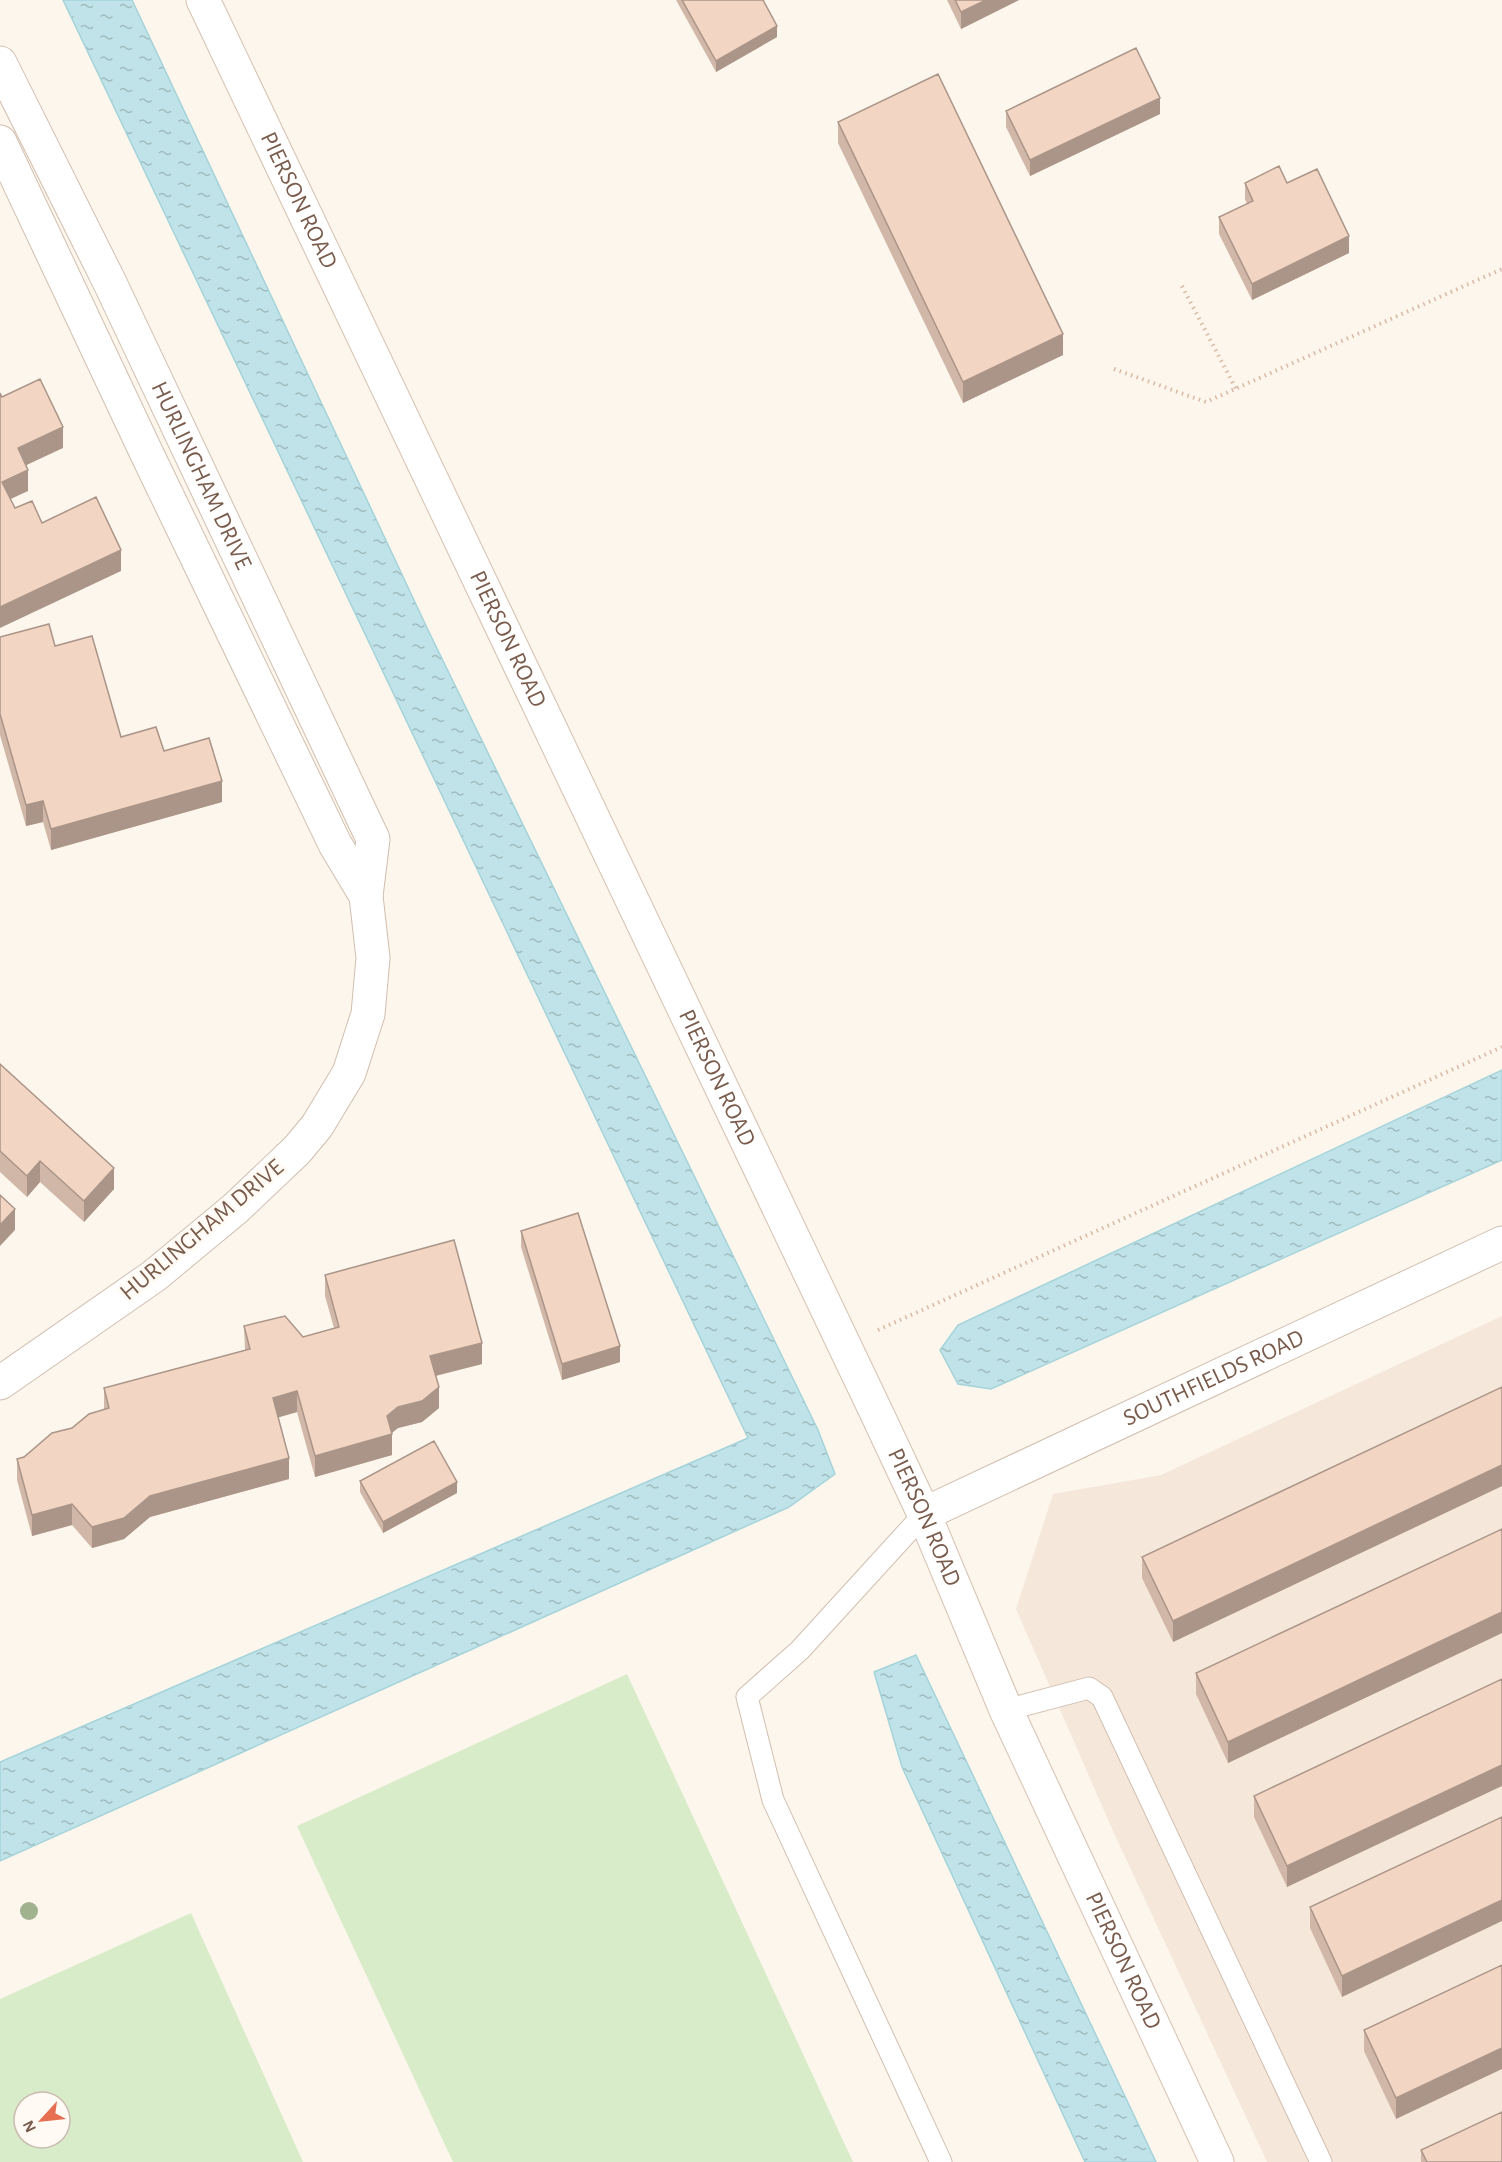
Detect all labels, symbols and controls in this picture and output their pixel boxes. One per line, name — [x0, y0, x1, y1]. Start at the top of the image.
street label: PIERSON ROAD — [256, 128, 341, 272]
street label: HURLINGHAM DRIVE — [146, 378, 256, 574]
street label: PIERSON ROAD — [465, 567, 550, 711]
street label: PIERSON ROAD — [674, 1006, 760, 1150]
street label: HURLINGHAM DRIVE — [116, 1155, 288, 1305]
street label: SOUTHFIELDS ROAD — [1120, 1326, 1308, 1431]
street label: PIERSON ROAD — [883, 1445, 965, 1590]
street label: PIERSON ROAD — [1081, 1888, 1165, 2033]
north arrow — [12, 2090, 72, 2150]
text: N — [20, 2118, 39, 2135]

